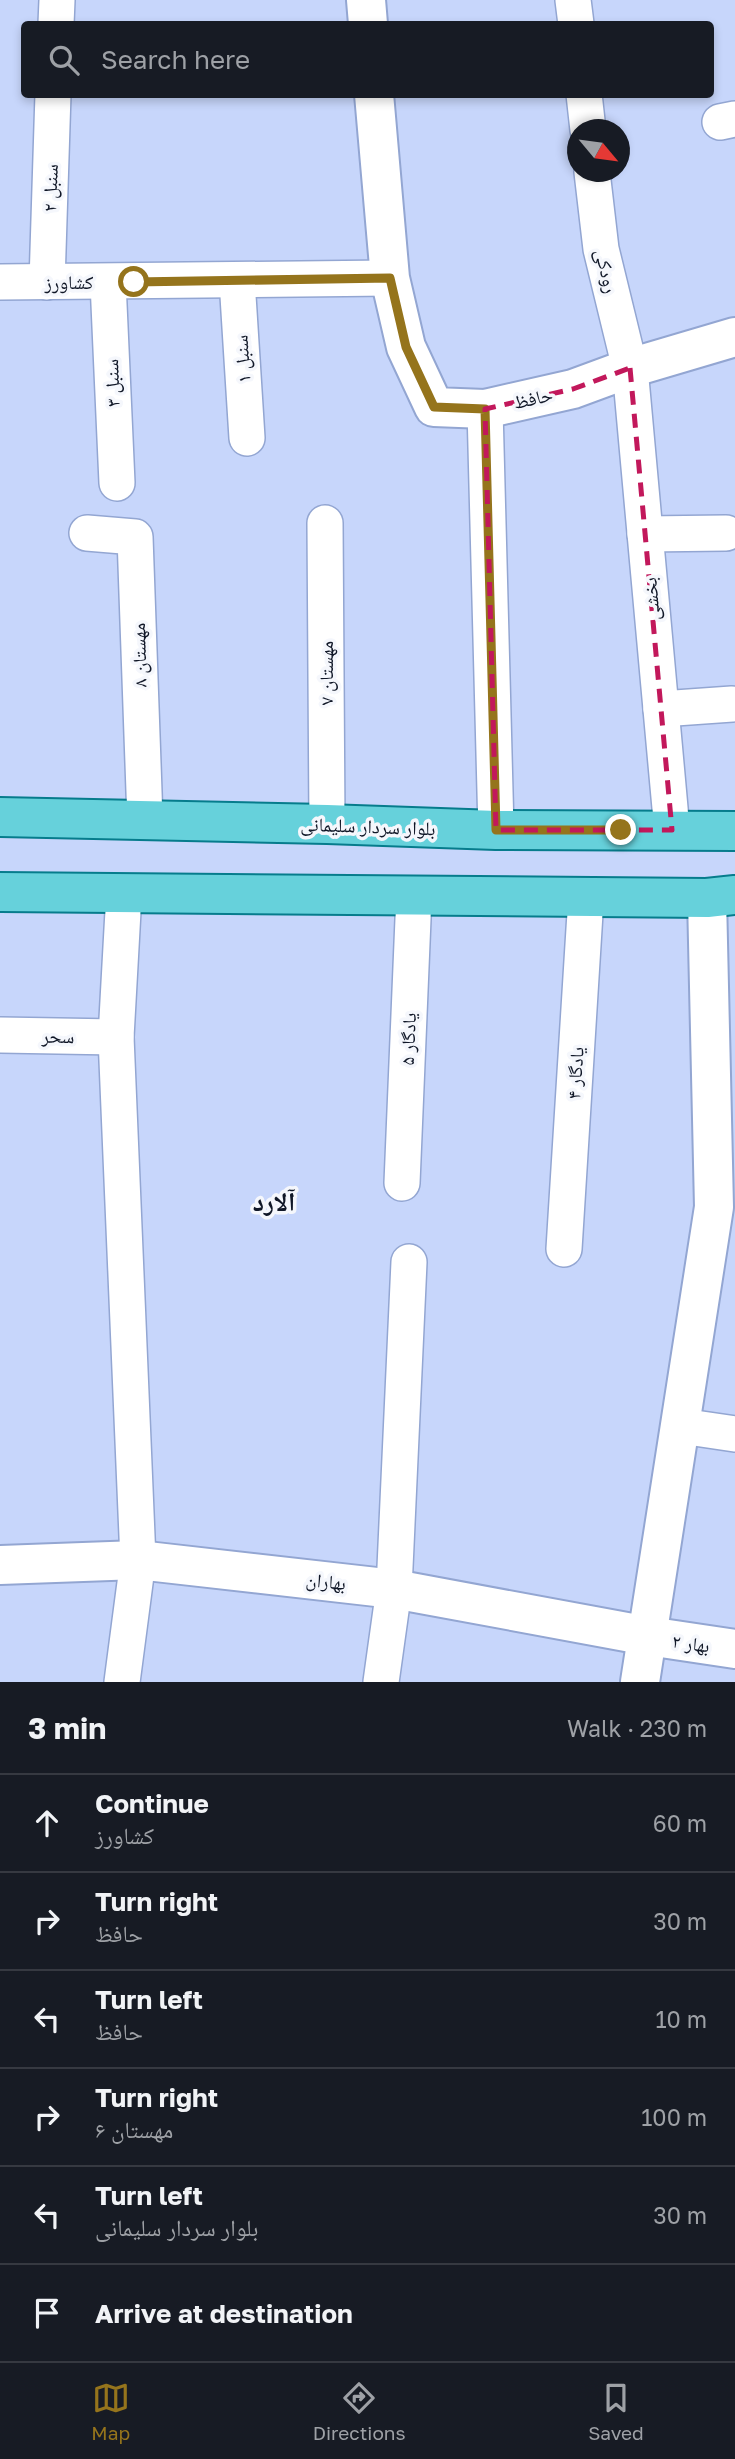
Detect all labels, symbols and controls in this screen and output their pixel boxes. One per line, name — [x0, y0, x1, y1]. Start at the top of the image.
search box — [21, 21, 714, 98]
icon: search — [45, 41, 83, 79]
text: Search here — [101, 44, 250, 75]
north arrow — [567, 119, 630, 182]
street label: سنبل ۲ — [37, 164, 63, 212]
street label: رودکی — [590, 246, 624, 296]
route start — [118, 266, 149, 297]
street label: کشاورز — [44, 270, 94, 294]
street label: سنبل ۱ — [228, 334, 256, 384]
street label: سنبل ۳ — [99, 359, 125, 407]
street label: حافظ — [511, 382, 555, 413]
street label: بخشی — [637, 576, 665, 622]
street label: مهستان ۸ — [126, 622, 152, 688]
street label: مهستان ۷ — [314, 641, 338, 705]
street label: بلوار سردار سلیمانی — [300, 812, 436, 840]
route end — [605, 814, 636, 845]
street label: یادگار ۵ — [395, 1012, 421, 1066]
street label: سحر — [40, 1024, 75, 1048]
street label: یادگار ۴ — [561, 1046, 589, 1100]
district label: آلارد — [253, 1186, 296, 1217]
street label: بهاران — [305, 1567, 347, 1595]
street label: بهار ۲ — [671, 1628, 711, 1658]
text: 3 min — [28, 1710, 106, 1746]
text: Walk · 230 m — [567, 1714, 707, 1742]
text: Continue — [95, 1788, 209, 1819]
icon: ahead — [28, 1804, 66, 1842]
text: 60 m — [653, 1809, 707, 1837]
text: کشاورز — [95, 1821, 154, 1849]
text: Turn right — [95, 1886, 218, 1917]
icon: right — [28, 1902, 66, 1940]
text: 30 m — [653, 1907, 707, 1935]
text: حافظ — [95, 1919, 143, 1947]
text: Turn left — [95, 1984, 203, 2015]
icon: left — [28, 2000, 66, 2038]
text: 10 m — [655, 2005, 707, 2033]
text: حافظ — [95, 2017, 143, 2045]
text: Turn right — [95, 2082, 218, 2113]
icon: right — [28, 2098, 66, 2136]
text: 100 m — [641, 2103, 707, 2131]
text: مهستان ۶ — [95, 2115, 173, 2143]
text: Turn left — [95, 2180, 203, 2211]
icon: left — [28, 2196, 66, 2234]
text: 30 m — [653, 2201, 707, 2229]
text: بلوار سردار سلیمانی — [95, 2213, 258, 2241]
icon: arrive — [28, 2294, 66, 2332]
text: Arrive at destination — [95, 2298, 353, 2329]
tab: Map — [91, 2379, 130, 2444]
tab: Directions — [313, 2379, 406, 2444]
tab: Saved — [588, 2379, 644, 2444]

